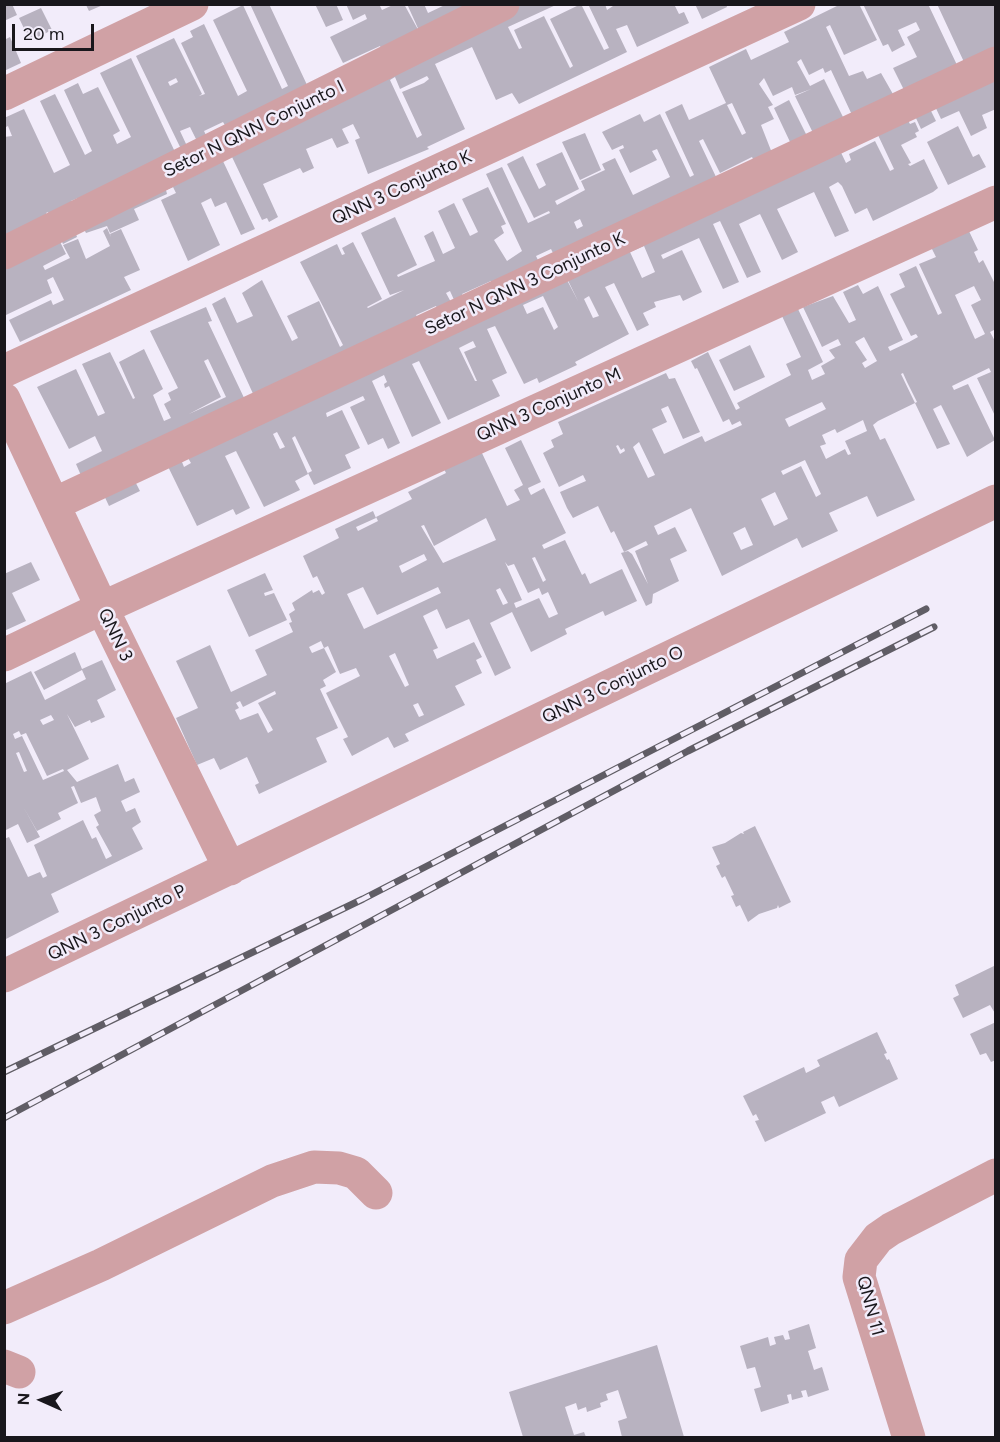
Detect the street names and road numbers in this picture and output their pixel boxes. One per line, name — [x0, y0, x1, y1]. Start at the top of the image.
street label: Setor N QNN Conjunto I — [160, 76, 348, 182]
street label: QNN 3 Conjunto K — [329, 146, 475, 230]
street label: Setor N QNN 3 Conjunto K — [421, 228, 629, 340]
street label: QNN 3 Conjunto M — [473, 363, 625, 447]
street label: QNN 3 — [93, 605, 137, 665]
street label: QNN 3 Conjunto O — [539, 641, 687, 729]
street label: QNN 3 Conjunto P — [44, 880, 190, 966]
street label: QNN 11 — [852, 1274, 888, 1338]

